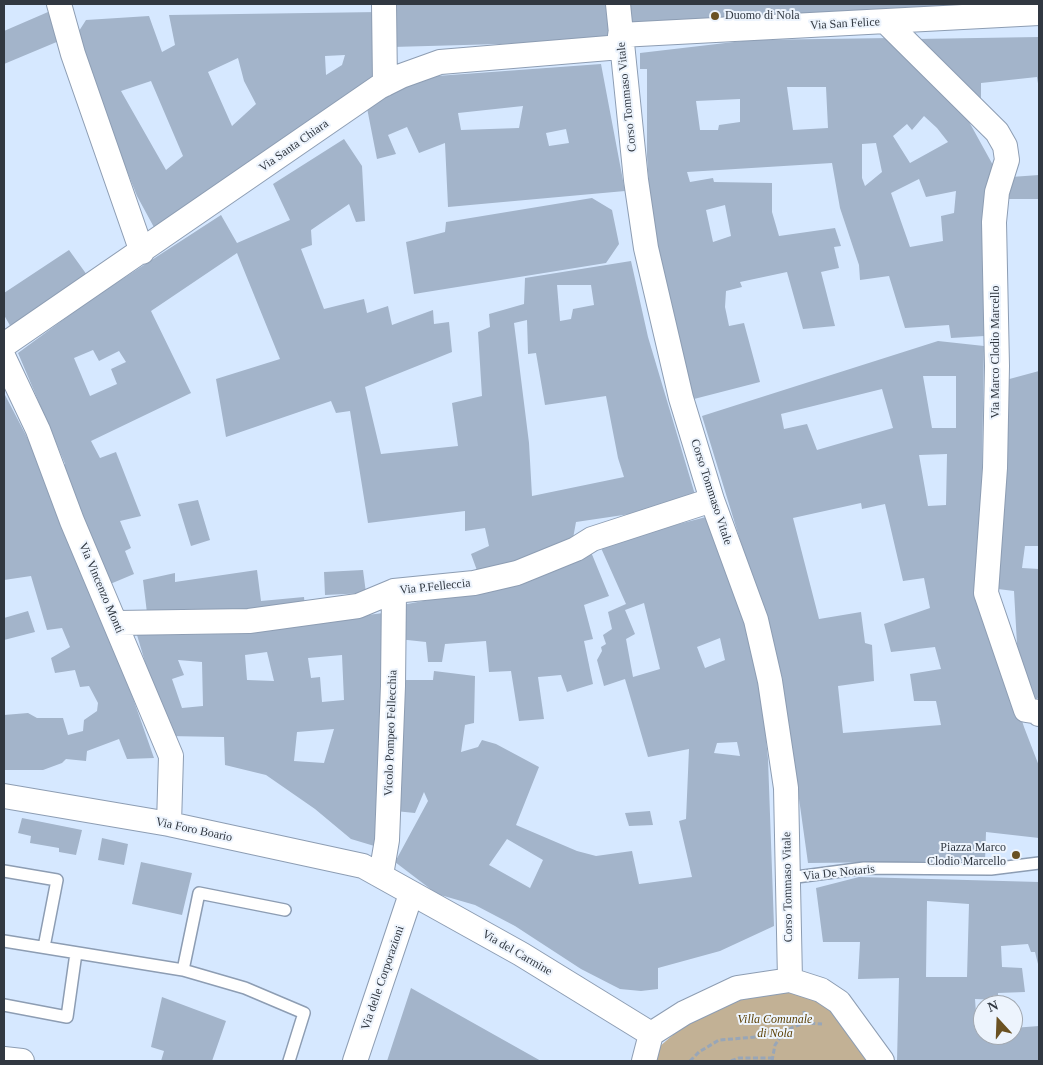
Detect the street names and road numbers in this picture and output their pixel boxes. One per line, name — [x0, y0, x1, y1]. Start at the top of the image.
street label: Via San Felice — [810, 15, 880, 33]
street label: Corso Tommaso Vitale — [614, 41, 640, 153]
street label: Via Santa Chiara — [257, 117, 331, 175]
street label: Via Marco Clodio Marcello — [989, 286, 1003, 418]
street label: Corso Tommaso Vitale — [687, 437, 735, 547]
street label: Via Vincenzo Monti — [75, 540, 127, 636]
street label: Via P.Felleccia — [399, 576, 471, 598]
street label: Vicolo Pompeo Fellecchia — [382, 669, 400, 797]
street label: Via Foro Boario — [154, 815, 234, 845]
street label: Corso Tommaso Vitale — [780, 832, 796, 942]
street label: Via De Notaris — [802, 862, 876, 884]
street label: Via delle Corporazioni — [358, 924, 408, 1032]
street label: Via del Carmine — [479, 927, 555, 979]

